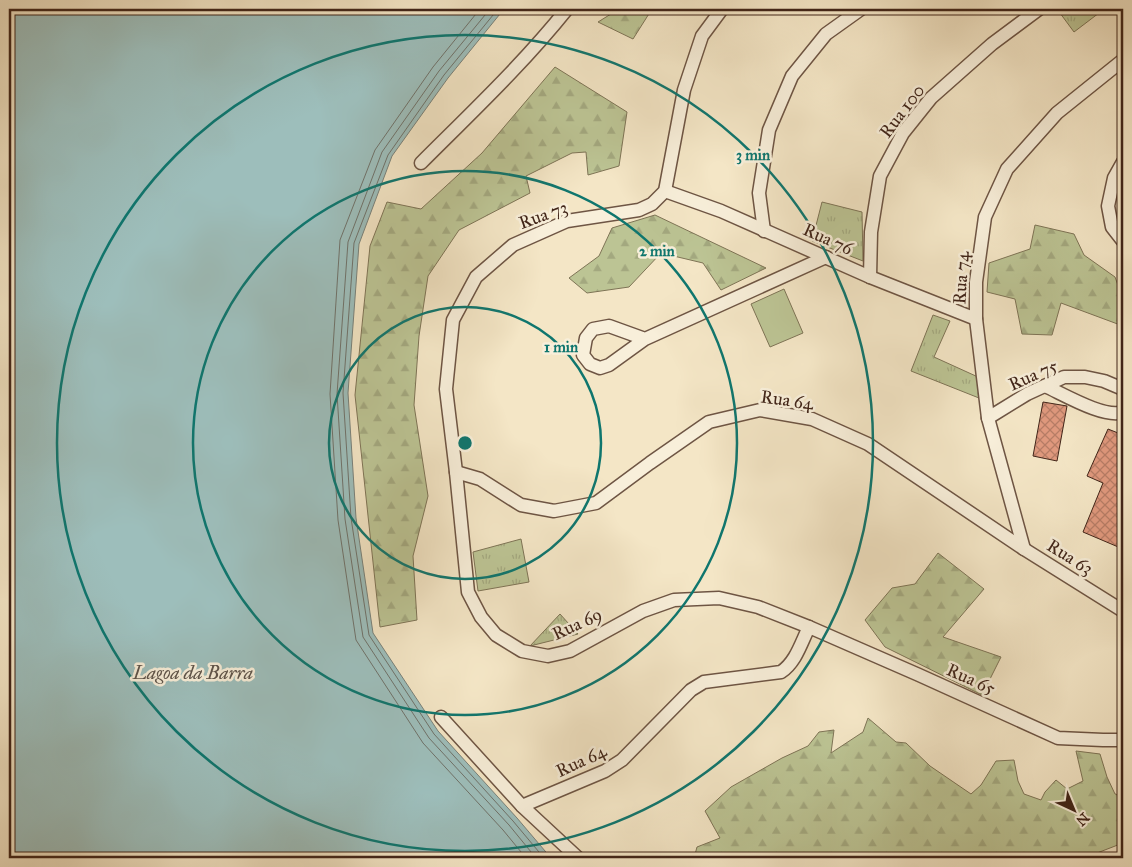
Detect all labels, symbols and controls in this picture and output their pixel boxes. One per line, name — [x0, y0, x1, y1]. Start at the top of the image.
street label: Rua 100 — [875, 80, 929, 142]
text: 3 min — [736, 146, 771, 165]
street label: Rua 73 — [516, 196, 570, 234]
street label: Rua 76 — [800, 218, 857, 260]
text: 2 min — [639, 242, 676, 260]
street label: Rua 74 — [948, 250, 974, 305]
text: 1 min — [544, 338, 579, 356]
street label: Rua 75 — [1005, 354, 1062, 396]
street label: Rua 64 — [759, 385, 816, 415]
centre of rings — [456, 434, 474, 452]
street label: Rua 63 — [1043, 534, 1097, 580]
street label: Rua 69 — [549, 603, 605, 645]
street label: Rua 65 — [943, 659, 999, 700]
water label: Lagoa da Barra — [132, 661, 253, 684]
street label: Rua 64 — [552, 739, 610, 782]
north arrow — [1050, 784, 1100, 834]
text: N — [1072, 809, 1093, 829]

